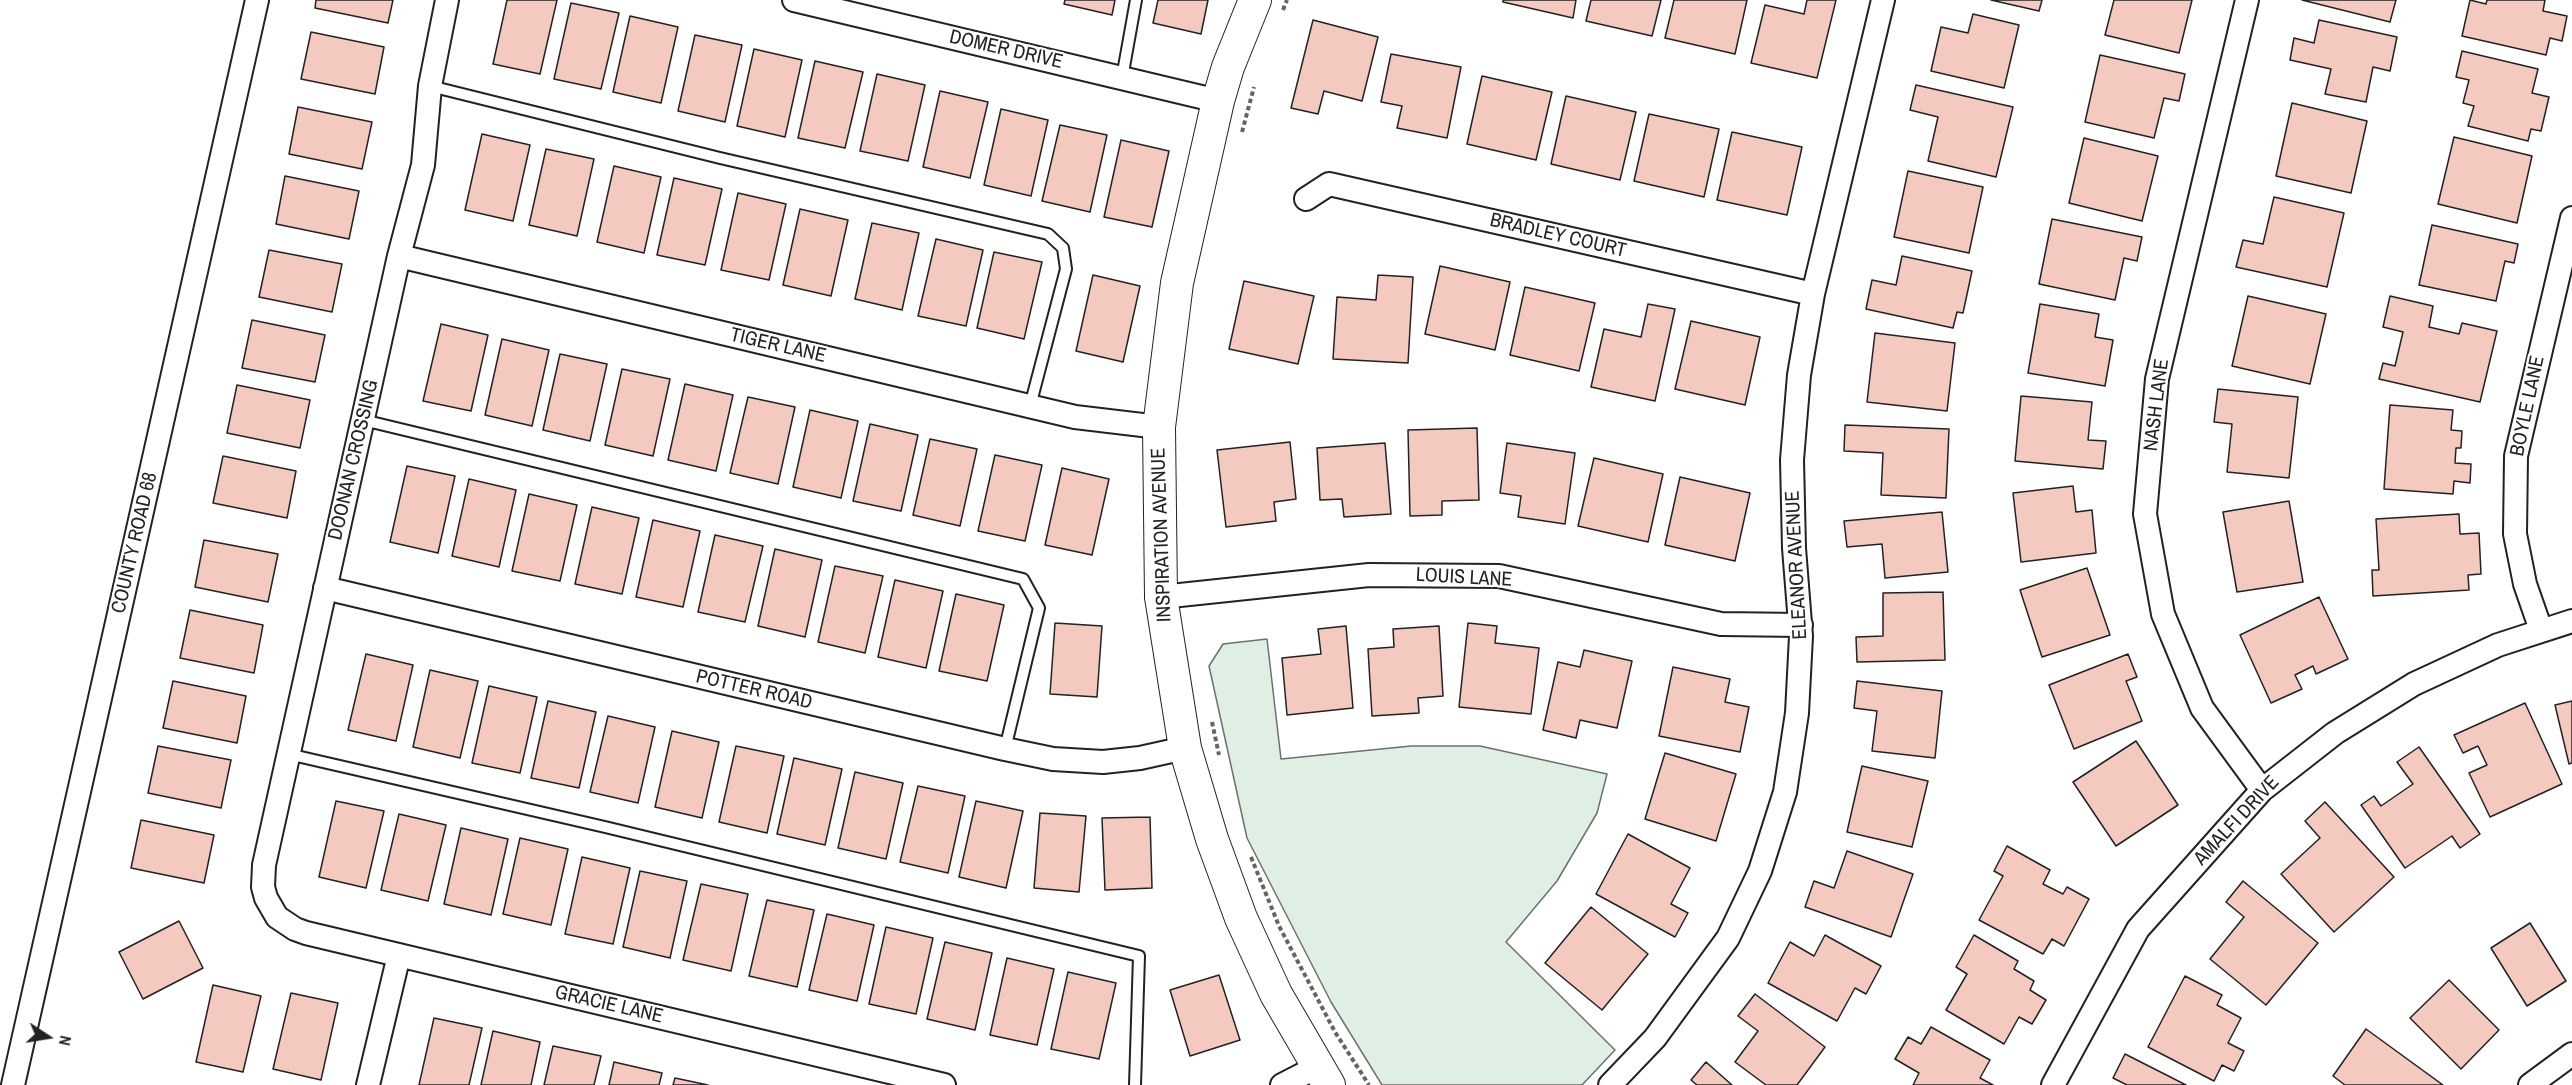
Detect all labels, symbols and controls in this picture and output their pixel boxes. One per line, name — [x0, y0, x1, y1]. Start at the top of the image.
street label: DOMER DRIVE — [947, 25, 1065, 75]
street label: BRADLEY COURT — [1488, 209, 1628, 263]
street label: TIGER LANE — [728, 323, 828, 369]
street label: BOYLE LANE — [2506, 354, 2550, 458]
street label: NASH LANE — [2139, 357, 2175, 453]
street label: DOONAN CROSSING — [324, 377, 384, 543]
street label: INSPIRATION AVENUE — [1147, 447, 1177, 623]
street label: COUNTY ROAD 68 — [107, 470, 163, 616]
street label: ELEANOR AVENUE — [1781, 490, 1813, 640]
street label: LOUIS LANE — [1415, 563, 1513, 593]
street label: POTTER ROAD — [694, 665, 814, 715]
street label: AMALFI DRIVE — [2189, 771, 2285, 871]
street label: GRACIE LANE — [553, 981, 665, 1029]
north arrow — [18, 1007, 78, 1067]
text: N — [54, 1034, 77, 1048]

